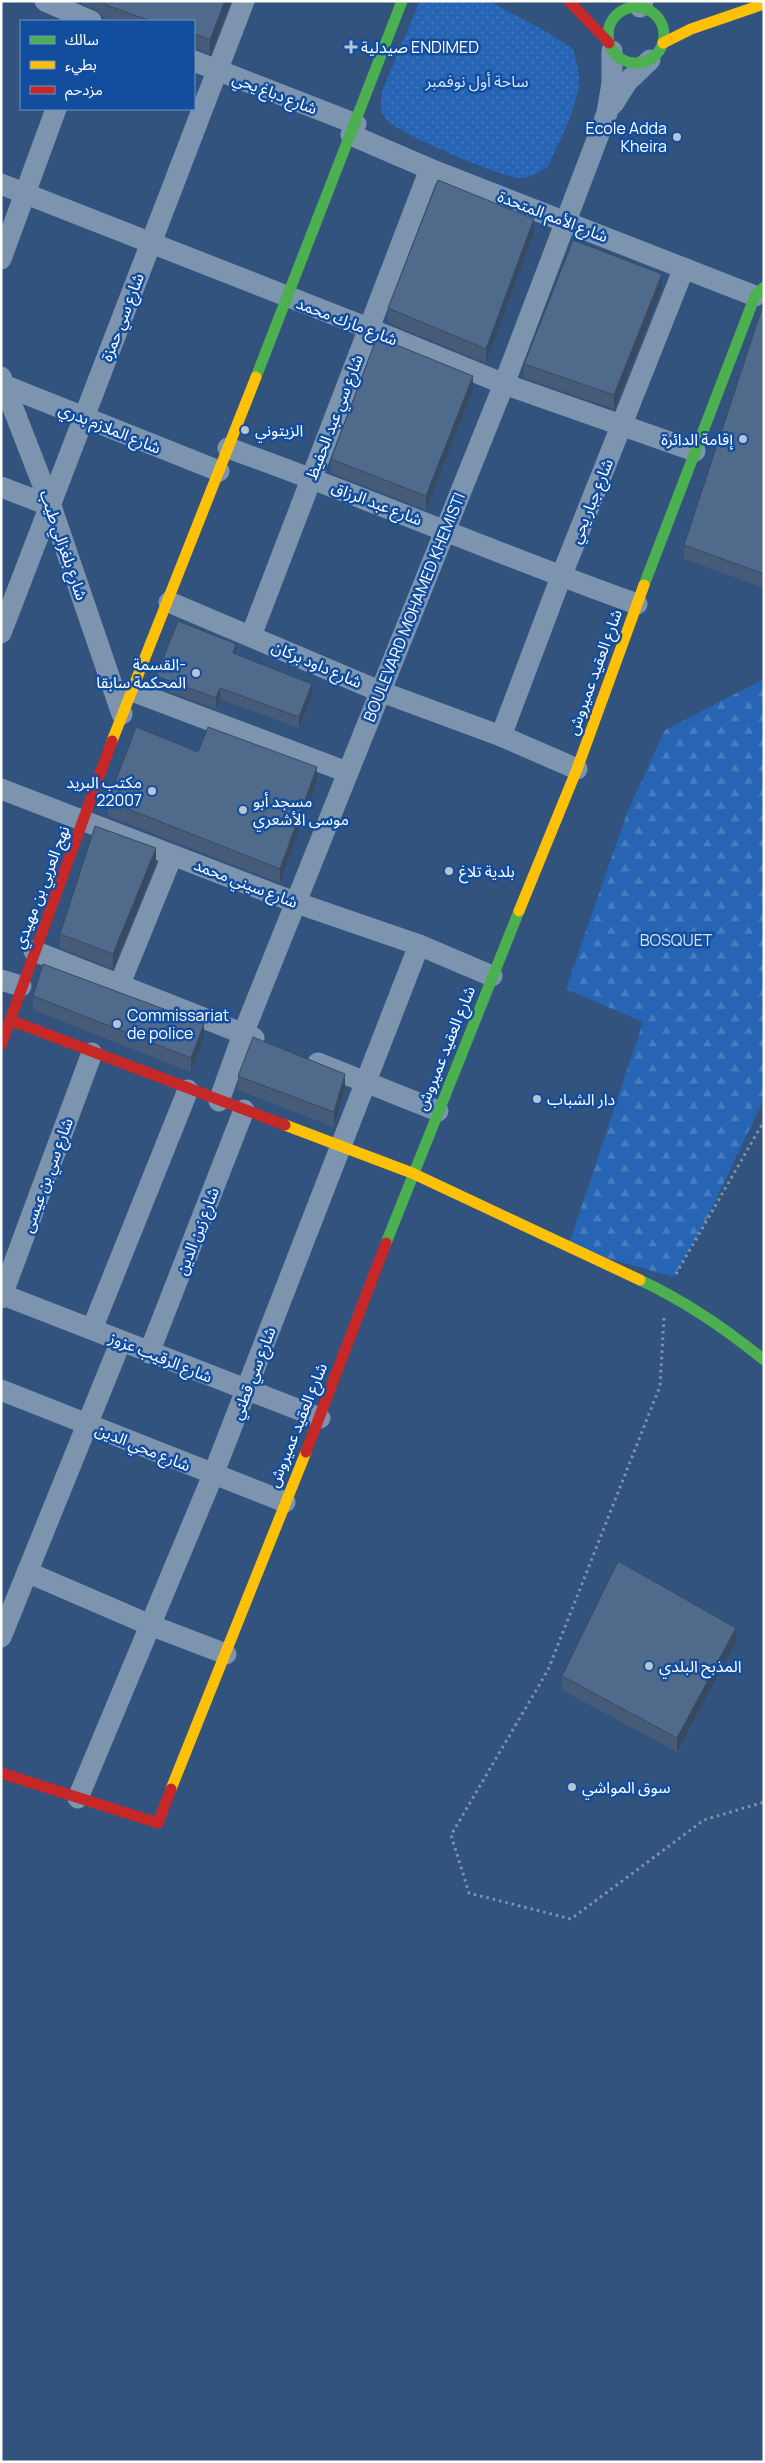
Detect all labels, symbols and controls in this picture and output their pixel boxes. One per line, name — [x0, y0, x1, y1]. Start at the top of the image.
legend — [20, 20, 195, 110]
text: سالك — [65, 29, 99, 50]
place label: صيدلية ENDIMED — [361, 36, 479, 58]
marker: صيدلية ENDIMED — [345, 41, 357, 53]
text: بطيء — [65, 54, 97, 76]
street label: شارع دباغ يحي — [229, 67, 321, 121]
park label: ساحة أول نوفمبر — [425, 70, 528, 92]
text: مزدحم — [65, 79, 103, 101]
place label: Ecole Adda Kheira — [586, 117, 667, 157]
marker: Ecole Adda Kheira — [671, 131, 683, 143]
street label: شارع الأمم المتحدة — [494, 185, 611, 249]
street label: شارع سي حمزة — [95, 270, 151, 365]
street label: شارع مارك محمد — [293, 292, 401, 352]
street label: شارع سي عبد الحفيظ — [300, 351, 370, 484]
street label: شارع الملازم بدري — [55, 398, 164, 460]
place label: الزيتوني — [255, 419, 303, 443]
marker: الزيتوني — [239, 424, 251, 436]
place label: إقامة الدائرة — [661, 428, 734, 450]
marker: إقامة الدائرة — [737, 433, 749, 445]
street label: شارع جبار يحي — [564, 455, 620, 547]
street label: شارع عبد الرزاق — [328, 476, 426, 532]
street label: شارع بلغزالي طيب — [33, 487, 93, 604]
street label: BOULEVARD MOHAMED KHEMISTI — [358, 489, 470, 725]
street label: شارع العقيد عميروش — [561, 606, 629, 739]
street label: شارع داود بركان — [268, 635, 365, 695]
place label: القسمة- المحكمة سابقا — [96, 653, 186, 693]
marker: القسمة- المحكمة سابقا — [190, 667, 202, 679]
place label: مكتب البريد 22007 — [66, 771, 142, 811]
marker: مكتب البريد 22007 — [146, 785, 158, 797]
place label: مسجد أبو موسى الأشعري — [253, 790, 349, 832]
marker: مسجد أبو موسى الأشعري — [237, 804, 249, 816]
street label: نهج العربي بن مهيدي — [7, 822, 76, 952]
street label: شارع سيني محمد — [190, 853, 301, 915]
place label: بلدية تلاغ — [459, 860, 515, 884]
marker: بلدية تلاغ — [443, 865, 455, 877]
park label: BOSQUET — [640, 929, 713, 951]
street label: شارع العقيد عميروش — [410, 983, 482, 1114]
place label: Commissariat de police — [127, 1004, 229, 1044]
marker: Commissariat de police — [111, 1018, 123, 1030]
place label: دار الشباب — [547, 1088, 615, 1110]
marker: دار الشباب — [531, 1093, 543, 1105]
street label: شارع سي بن عيسى — [16, 1115, 80, 1236]
street label: شارع زين الدين — [170, 1184, 226, 1279]
street label: شارع سي قطني — [225, 1323, 283, 1423]
street label: شارع الرقيب عزوز — [104, 1326, 216, 1390]
street label: شارع العقيد عميروش — [262, 1360, 334, 1491]
street label: شارع محي الدين — [91, 1418, 194, 1478]
place label: المذبح البلدي — [659, 1655, 742, 1679]
marker: المذبح البلدي — [643, 1660, 655, 1672]
place label: سوق المواشي — [582, 1776, 671, 1800]
marker: سوق المواشي — [566, 1781, 578, 1793]

